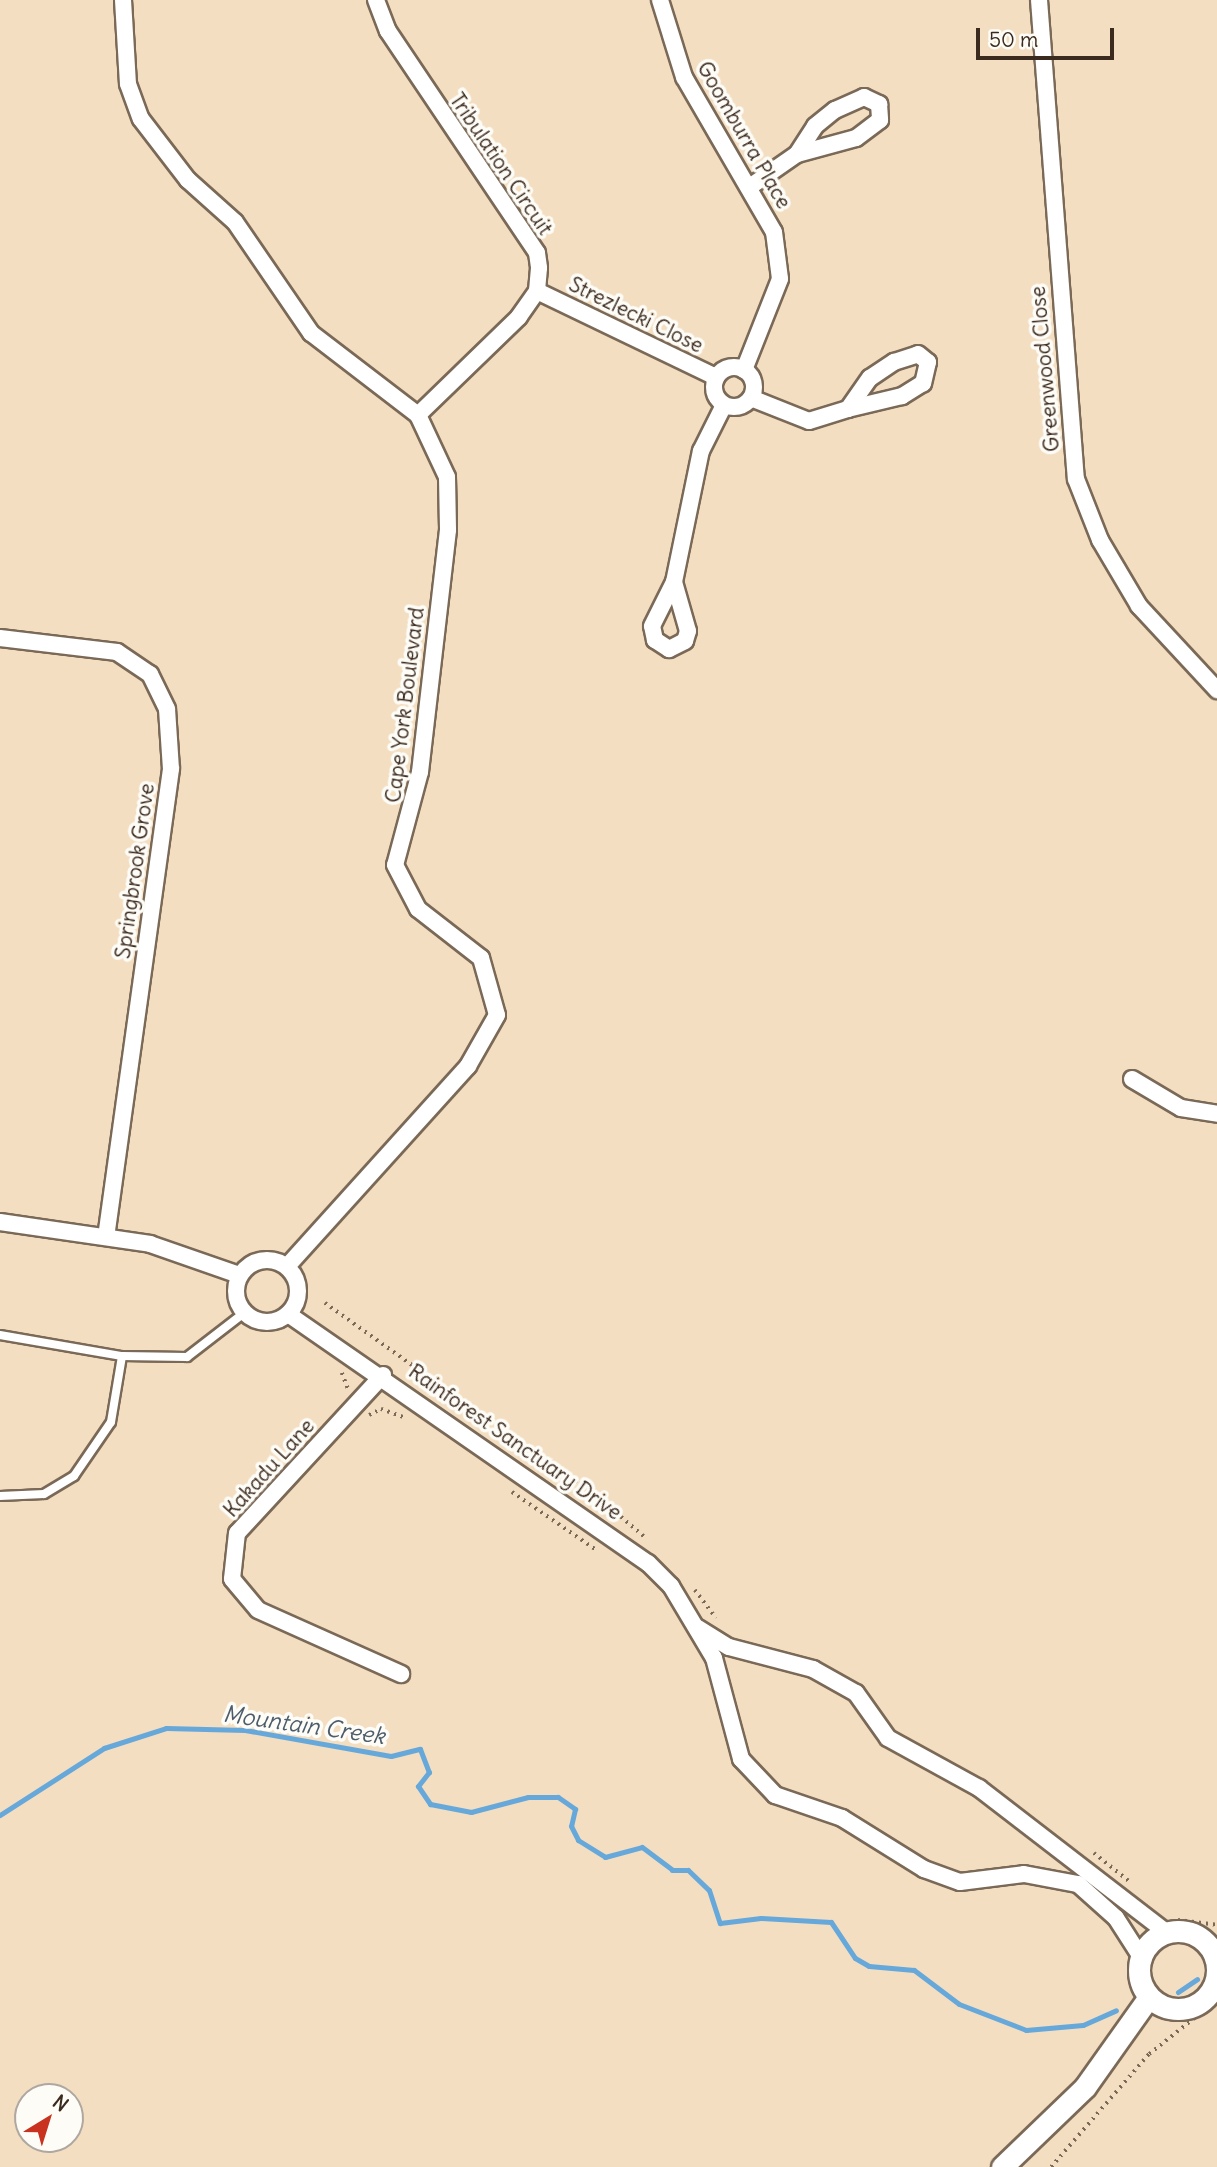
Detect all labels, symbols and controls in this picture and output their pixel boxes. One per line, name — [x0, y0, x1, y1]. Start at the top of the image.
scale bar — [979, 14, 1117, 58]
text: 50 m — [989, 26, 1038, 53]
street label: Goomburra Place — [692, 57, 796, 213]
street label: Tribulation Circuit — [444, 88, 558, 240]
street label: Strezlecki Close — [565, 272, 707, 358]
street label: Greenwood Close — [1025, 285, 1065, 453]
street label: Cape York Boulevard — [380, 606, 430, 804]
street label: Springbrook Grove — [110, 782, 160, 960]
street label: Rainforest Sanctuary Drive — [404, 1359, 626, 1525]
street label: Kakadu Lane — [218, 1414, 320, 1522]
water label: Mountain Creek — [221, 1700, 387, 1750]
north arrow — [14, 2083, 84, 2153]
text: N — [48, 2090, 73, 2117]

